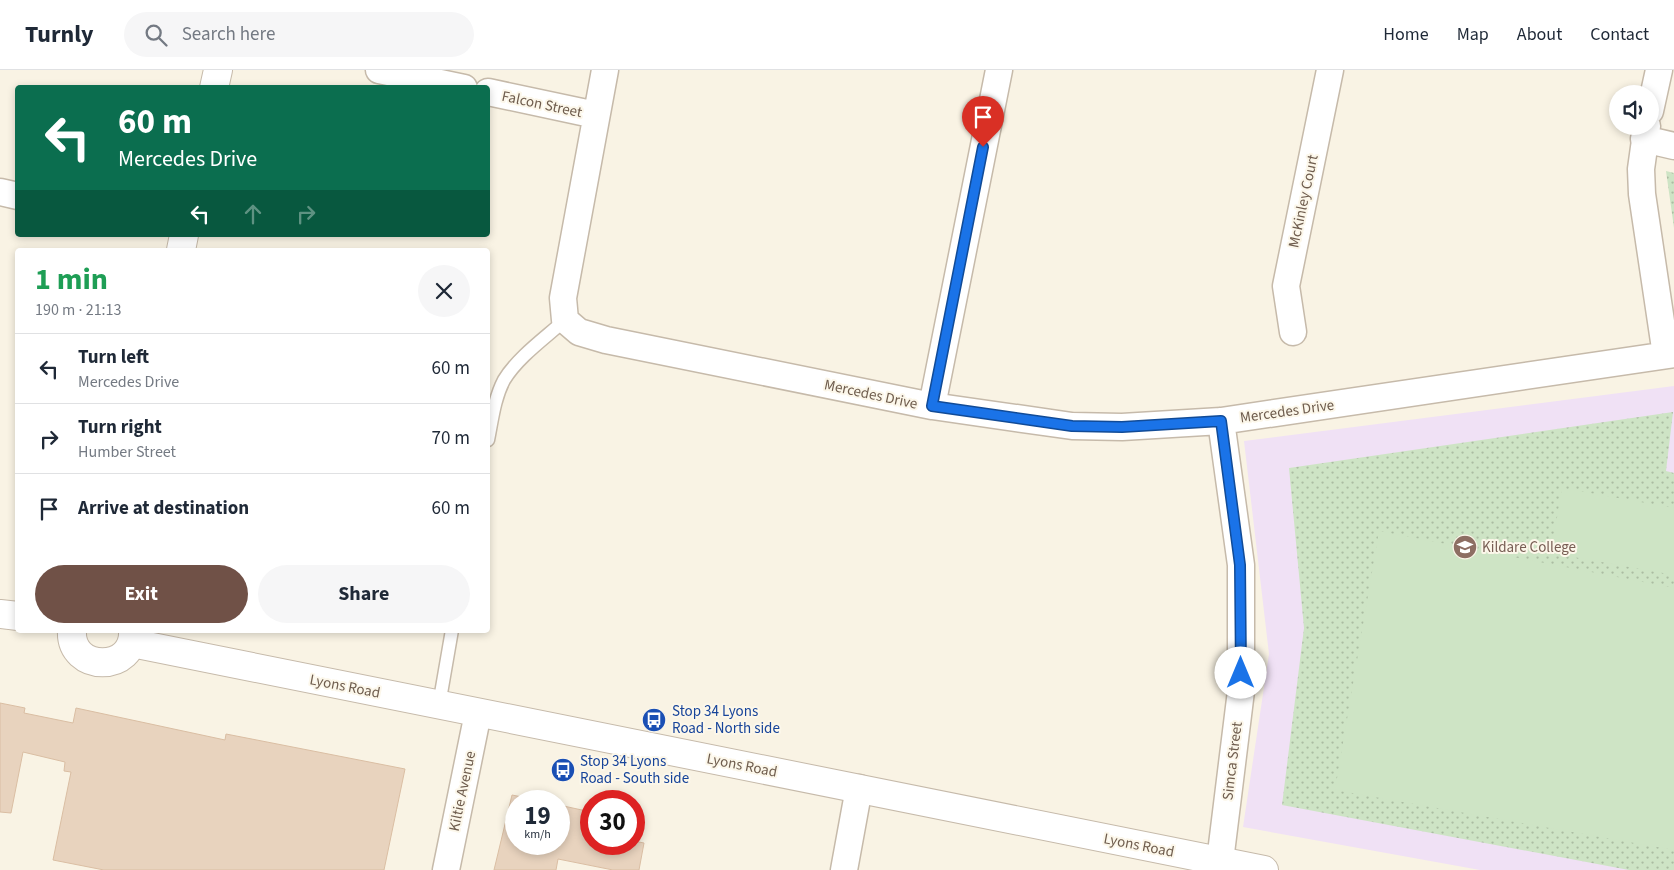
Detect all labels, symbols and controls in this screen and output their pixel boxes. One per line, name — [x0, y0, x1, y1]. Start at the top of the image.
search box — [124, 12, 474, 57]
text: Turnly — [25, 17, 94, 52]
icon: search — [142, 21, 170, 49]
text: Search here — [182, 21, 275, 48]
text: Home — [1383, 22, 1429, 47]
text: Map — [1457, 22, 1489, 47]
text: About — [1517, 22, 1562, 47]
text: Contact — [1590, 22, 1649, 47]
map controls — [1609, 85, 1659, 135]
button: sound — [1609, 85, 1659, 135]
street label: Falcon Street — [500, 86, 584, 123]
pin — [962, 96, 1004, 147]
text: 60 m — [118, 97, 192, 147]
icon: arrive — [969, 103, 997, 131]
icon: left — [35, 105, 100, 170]
text: Mercedes Drive — [118, 143, 257, 175]
street label: McKinley Court — [1283, 153, 1324, 250]
icon: left — [186, 200, 214, 228]
icon: ahead — [239, 200, 267, 228]
icon: right — [292, 200, 320, 228]
text: 1 min — [35, 258, 108, 301]
button: close — [418, 265, 470, 317]
text: 190 m · 21:13 — [35, 299, 122, 321]
text: Turn left — [78, 344, 149, 371]
icon: left — [35, 355, 63, 383]
text: 60 m — [432, 355, 470, 382]
text: Mercedes Drive — [78, 371, 179, 393]
street label: Mercedes Drive — [822, 374, 920, 415]
street label: Mercedes Drive — [1239, 394, 1336, 428]
text: Turn right — [78, 414, 162, 441]
icon: right — [35, 425, 63, 453]
text: 70 m — [432, 425, 470, 452]
text: Humber Street — [78, 441, 176, 463]
icon: arrive — [35, 495, 63, 523]
text: Arrive at destination — [78, 495, 249, 522]
text: 60 m — [432, 495, 470, 522]
school or university icon: Kildare College — [1452, 534, 1478, 560]
place label: Kildare College — [1482, 537, 1576, 558]
button: Exit — [35, 565, 248, 623]
button: Share — [258, 565, 470, 623]
position arrow — [1214, 646, 1266, 698]
street label: Lyons Road — [308, 669, 382, 704]
place label: Stop 34 Lyons Road - North side — [672, 701, 780, 739]
bus stop icon: Stop 34 Lyons Road - North side — [641, 707, 667, 733]
street label: Simca Street — [1217, 721, 1248, 802]
street label: Lyons Road — [705, 748, 779, 783]
street label: Kiltie Avenue — [444, 749, 481, 833]
place label: Stop 34 Lyons Road - South side — [580, 751, 689, 789]
bus stop icon: Stop 34 Lyons Road - South side — [550, 757, 576, 783]
speed limit sign: 30 — [580, 790, 645, 855]
text: 19 — [524, 798, 551, 834]
text: km/h — [524, 826, 551, 843]
street label: Lyons Road — [1102, 828, 1176, 863]

